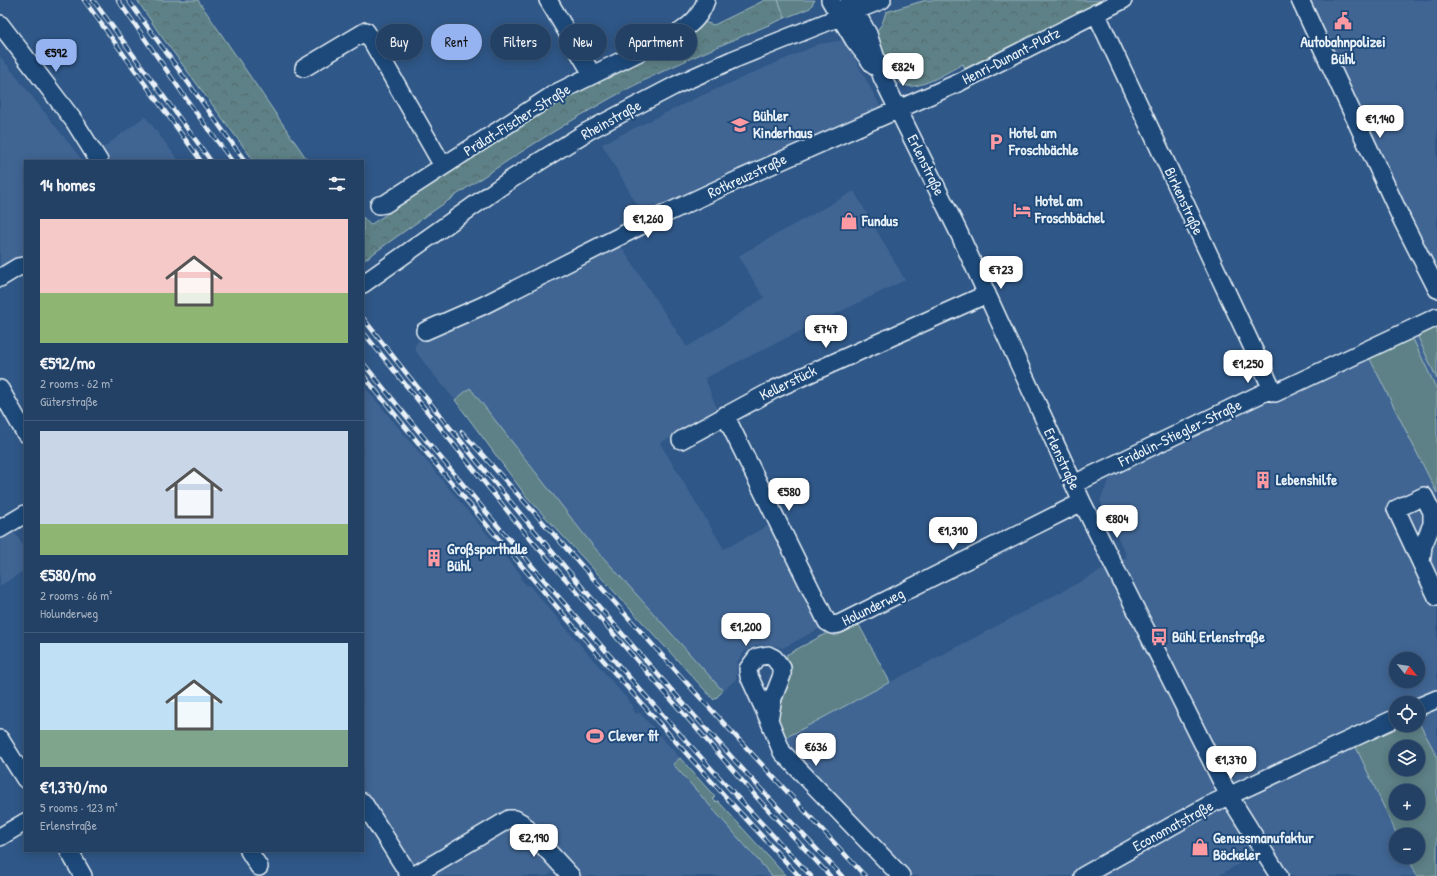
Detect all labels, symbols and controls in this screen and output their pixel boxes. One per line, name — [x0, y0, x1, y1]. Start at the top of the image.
public building icon: Autobahnpolizei Bühl — [1333, 11, 1353, 31]
street label: Henri-Dunant-Platz — [958, 22, 1064, 89]
chip: Buy — [376, 24, 423, 60]
chip: Rent — [431, 24, 482, 60]
chip: Filters — [490, 24, 551, 60]
chip: New — [559, 24, 607, 60]
chip: Apartment — [615, 24, 697, 60]
place label: Autobahnpolizei Bühl — [1300, 31, 1386, 69]
pin: €592 — [32, 39, 80, 73]
text: €592 — [45, 43, 67, 61]
pin: €824 — [879, 53, 927, 87]
text: €824 — [892, 57, 914, 75]
street label: Prälat-Fischer-Straße — [459, 78, 574, 161]
street label: Rheinstraße — [577, 94, 645, 145]
place label: Bühler Kinderhaus — [753, 105, 813, 143]
pin: €1,140 — [1347, 105, 1413, 139]
text: €1,140 — [1365, 109, 1395, 127]
school or university icon: Bühler Kinderhaus — [730, 115, 750, 135]
place label: Hotel am Froschbächle — [1008, 122, 1079, 160]
street label: Erlenstraße — [903, 131, 950, 199]
parking icon: Hotel am Froschbächle — [986, 132, 1006, 152]
street label: Rotkreuzstraße — [704, 148, 790, 203]
street label: Birkenstraße — [1160, 164, 1209, 238]
text: 14 homes — [40, 173, 95, 196]
icon: filters — [326, 173, 348, 195]
place label: Hotel am Froschbächel — [1034, 190, 1105, 228]
hotel icon: Hotel am Froschbächel — [1012, 200, 1032, 220]
pin: €1,260 — [615, 205, 681, 239]
text: €1,260 — [633, 209, 663, 227]
place label: Fundus — [861, 210, 898, 231]
shop icon: Fundus — [839, 211, 859, 231]
icon: home — [158, 245, 230, 317]
pin: €723 — [977, 256, 1025, 290]
text: €723 — [989, 260, 1013, 278]
pin: €747 — [802, 315, 850, 349]
text: €747 — [814, 319, 838, 337]
pin: €1,250 — [1215, 350, 1281, 384]
text: €592/mo — [40, 351, 95, 374]
text: €1,250 — [1232, 354, 1264, 372]
street label: Kellerstück — [756, 360, 820, 405]
text: 2 rooms · 62 m² — [40, 374, 113, 392]
text: Güterstraße — [40, 392, 98, 410]
street label: Fridolin-Stiegler-Straße — [1114, 394, 1245, 472]
street label: Erlenstraße — [1039, 425, 1086, 493]
icon: home — [158, 457, 230, 529]
place label: Lebenshilfe — [1276, 469, 1337, 490]
building icon: Lebenshilfe — [1253, 470, 1273, 490]
pin: €580 — [765, 478, 813, 512]
text: €580 — [777, 482, 801, 500]
pin: €804 — [1093, 505, 1141, 539]
text: €804 — [1106, 509, 1128, 527]
pin: €1,310 — [920, 517, 986, 551]
text: €1,310 — [938, 521, 968, 539]
place label: Großsporthalle Bühl — [447, 538, 528, 576]
building icon: Großsporthalle Bühl — [424, 548, 444, 568]
text: €580/mo — [40, 563, 96, 586]
street label: Holunderweg — [838, 582, 908, 631]
text: 2 rooms · 66 m² — [40, 586, 112, 604]
text: Holunderweg — [40, 604, 98, 622]
pin: €1,200 — [713, 613, 779, 647]
text: €1,200 — [730, 617, 762, 635]
place label: Bühl Erlenstraße — [1172, 626, 1265, 648]
bus stop icon: Bühl Erlenstraße — [1149, 627, 1169, 647]
north arrow — [1389, 652, 1425, 688]
map controls — [1389, 652, 1425, 864]
icon: home — [158, 669, 230, 741]
button: locate — [1389, 696, 1425, 732]
place label: Clever fit — [608, 725, 659, 746]
sports icon: Clever fit — [585, 726, 605, 746]
pin: €636 — [792, 733, 840, 767]
text: €636 — [805, 737, 827, 755]
button: layers — [1389, 740, 1425, 776]
pin: €1,370 — [1198, 746, 1264, 780]
text: €1,370 — [1215, 750, 1247, 768]
text: €1,370/mo — [40, 775, 107, 798]
button: + — [1389, 784, 1425, 820]
street label: Economatstraße — [1129, 795, 1217, 856]
text: 5 rooms · 123 m² — [40, 798, 118, 816]
text: Erlenstraße — [40, 816, 97, 834]
pin: €2,190 — [501, 824, 567, 858]
place label: Genussmanufaktur Böckeler — [1213, 827, 1314, 865]
text: €2,190 — [519, 828, 549, 846]
button: − — [1389, 828, 1425, 864]
shop icon: Genussmanufaktur Böckeler — [1190, 837, 1210, 857]

